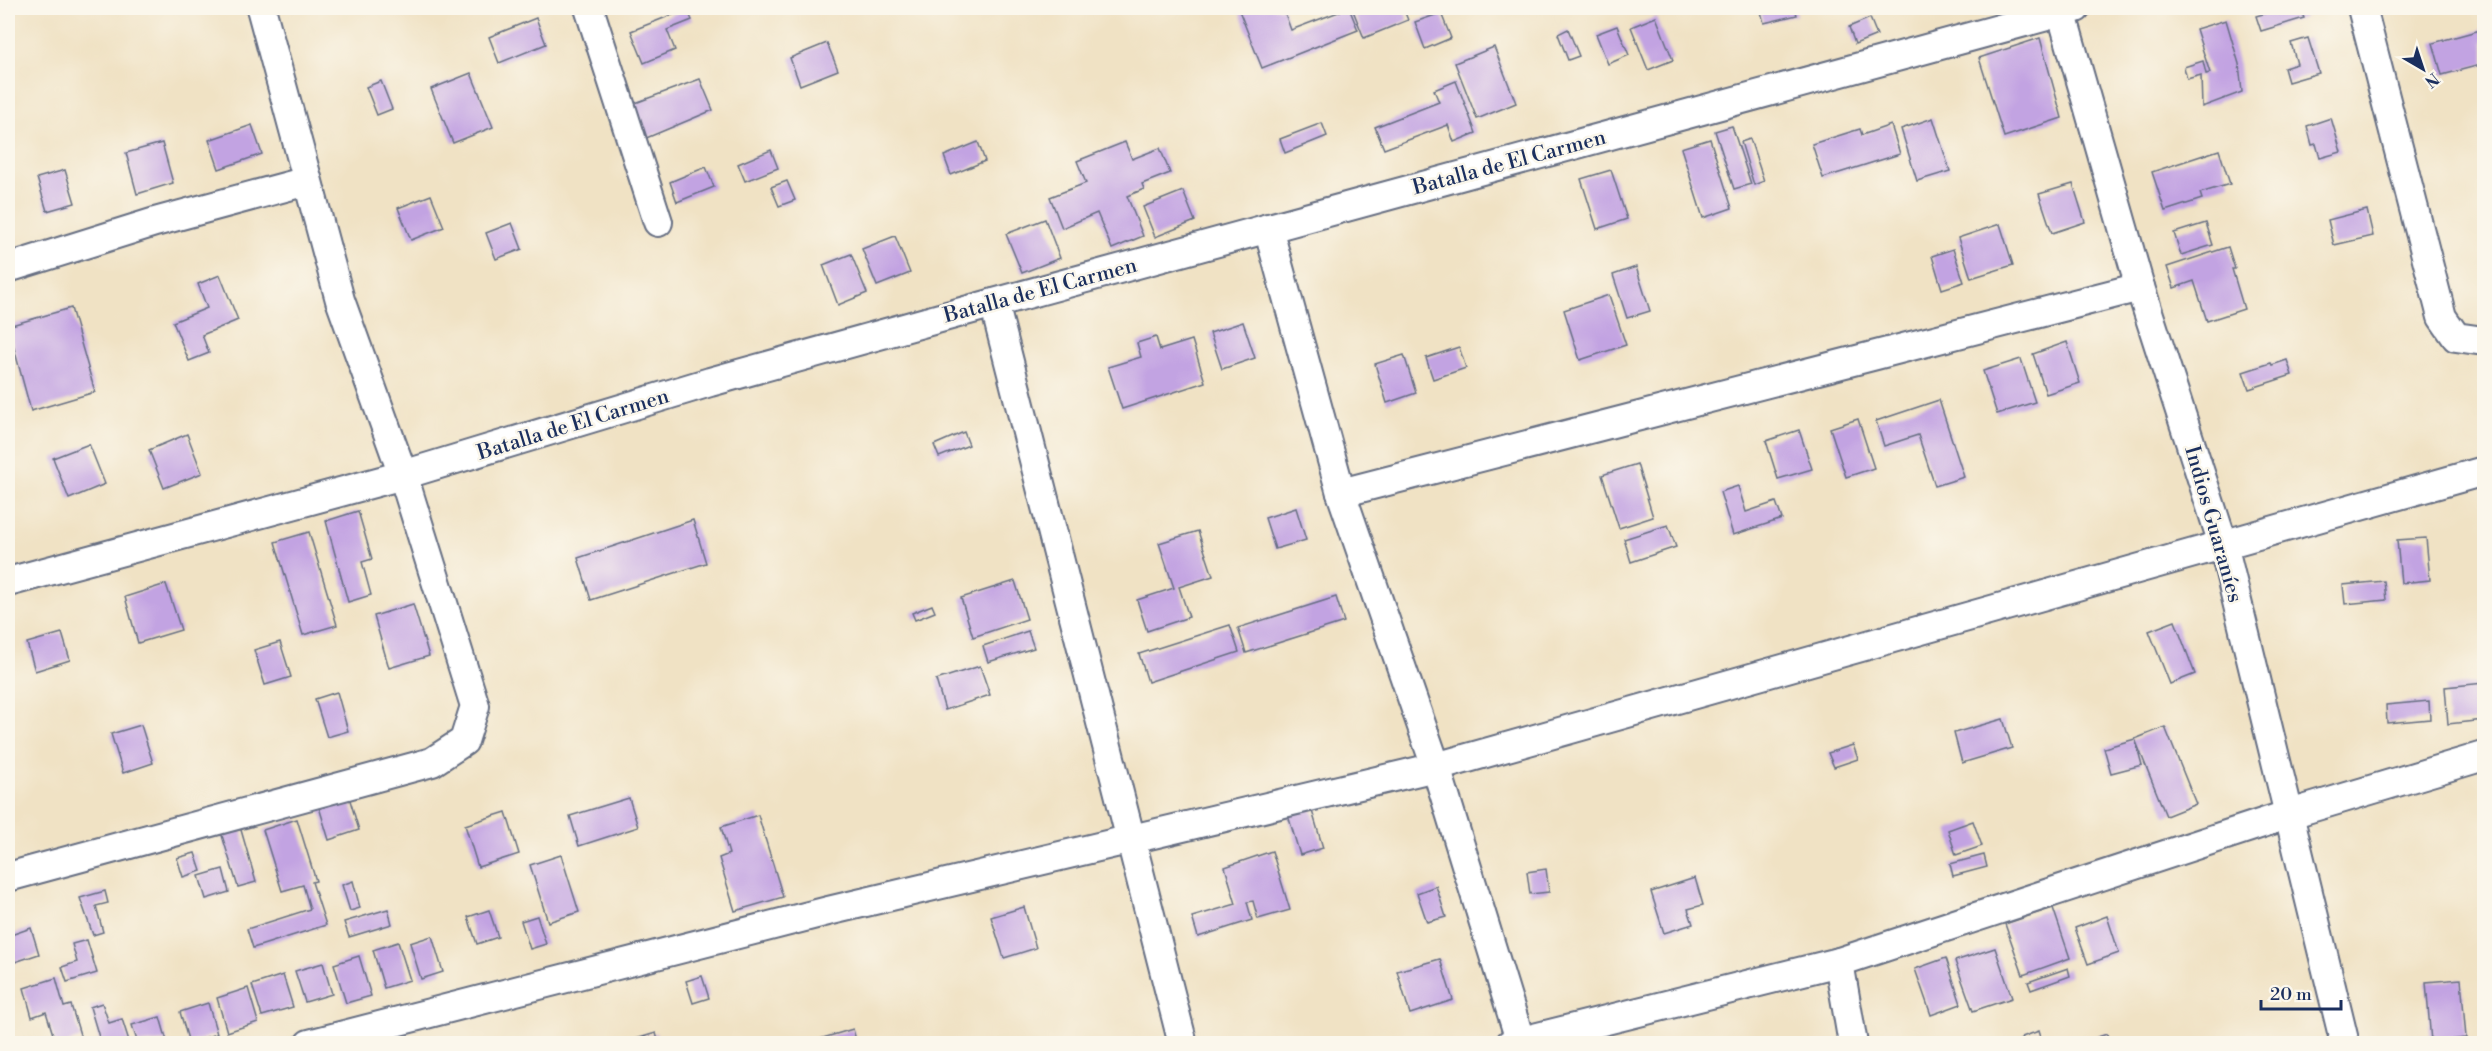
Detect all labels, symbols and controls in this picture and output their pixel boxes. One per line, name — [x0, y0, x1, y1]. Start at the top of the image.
north arrow — [2393, 39, 2453, 99]
text: N — [2420, 68, 2443, 92]
street label: Batalla de El Carmen — [1409, 125, 1609, 202]
street label: Batalla de El Carmen — [940, 253, 1140, 330]
street label: Batalla de El Carmen — [473, 383, 673, 467]
street label: Indios Guaraníes — [2178, 443, 2248, 606]
scale bar — [2261, 973, 2340, 1011]
text: 20 m — [2270, 983, 2312, 1006]

